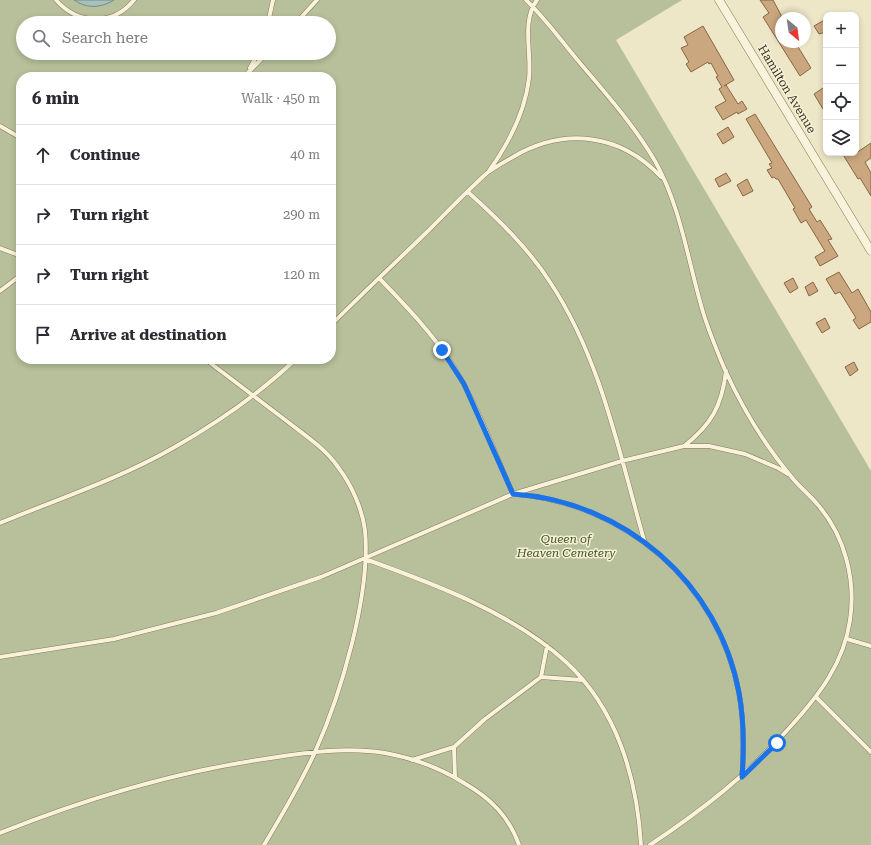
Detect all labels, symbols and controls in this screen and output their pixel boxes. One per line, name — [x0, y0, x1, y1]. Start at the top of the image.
north arrow — [775, 12, 811, 48]
map controls — [823, 12, 859, 156]
button: + — [823, 12, 859, 48]
search box — [16, 16, 336, 60]
icon: search — [30, 27, 52, 49]
text: Search here — [62, 29, 148, 47]
street label: Hamilton Avenue — [755, 42, 819, 136]
button: − — [823, 48, 859, 84]
button: locate — [823, 84, 859, 120]
text: 6 min — [32, 88, 79, 108]
text: Walk · 450 m — [241, 91, 320, 106]
button: layers — [823, 120, 859, 156]
icon: ahead — [32, 144, 54, 166]
text: Continue — [70, 146, 140, 164]
text: 40 m — [290, 147, 320, 162]
icon: right — [32, 204, 54, 226]
text: Turn right — [70, 206, 149, 224]
text: 290 m — [283, 207, 320, 222]
icon: right — [32, 264, 54, 286]
text: Turn right — [70, 266, 149, 284]
text: 120 m — [283, 267, 320, 282]
icon: arrive — [32, 324, 54, 346]
text: Arrive at destination — [70, 326, 226, 344]
route end — [433, 341, 451, 359]
park label: Queen of Heaven Cemetery — [516, 532, 616, 560]
route start — [768, 734, 786, 752]

